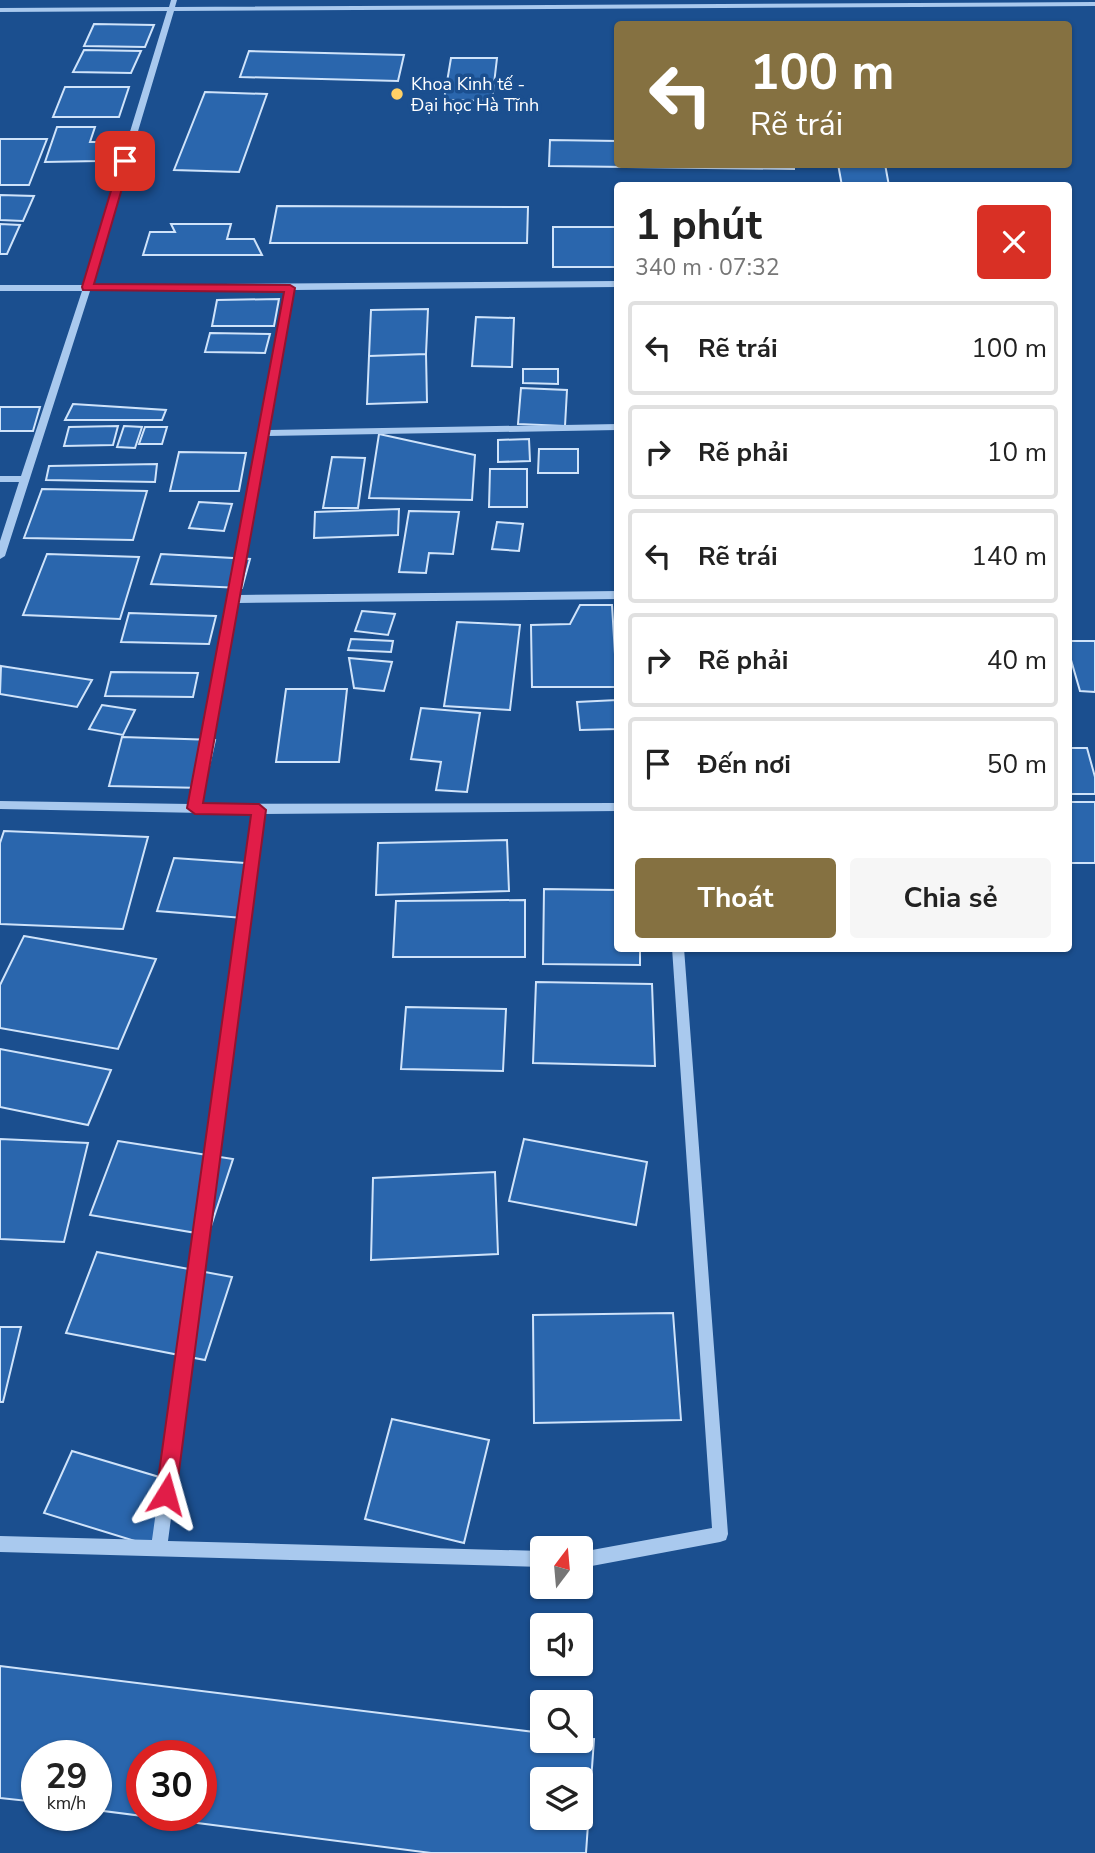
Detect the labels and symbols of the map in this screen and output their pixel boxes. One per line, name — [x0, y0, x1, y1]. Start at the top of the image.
place label: Khoa Kinh tế - Đại học Hà Tĩnh — [410, 72, 539, 117]
marker: Khoa Kinh tế - Đại học Hà Tĩnh — [389, 86, 405, 102]
pin — [95, 131, 155, 191]
position arrow — [129, 1457, 203, 1531]
north arrow — [530, 1536, 593, 1600]
speed limit sign: 30 — [126, 1740, 217, 1831]

